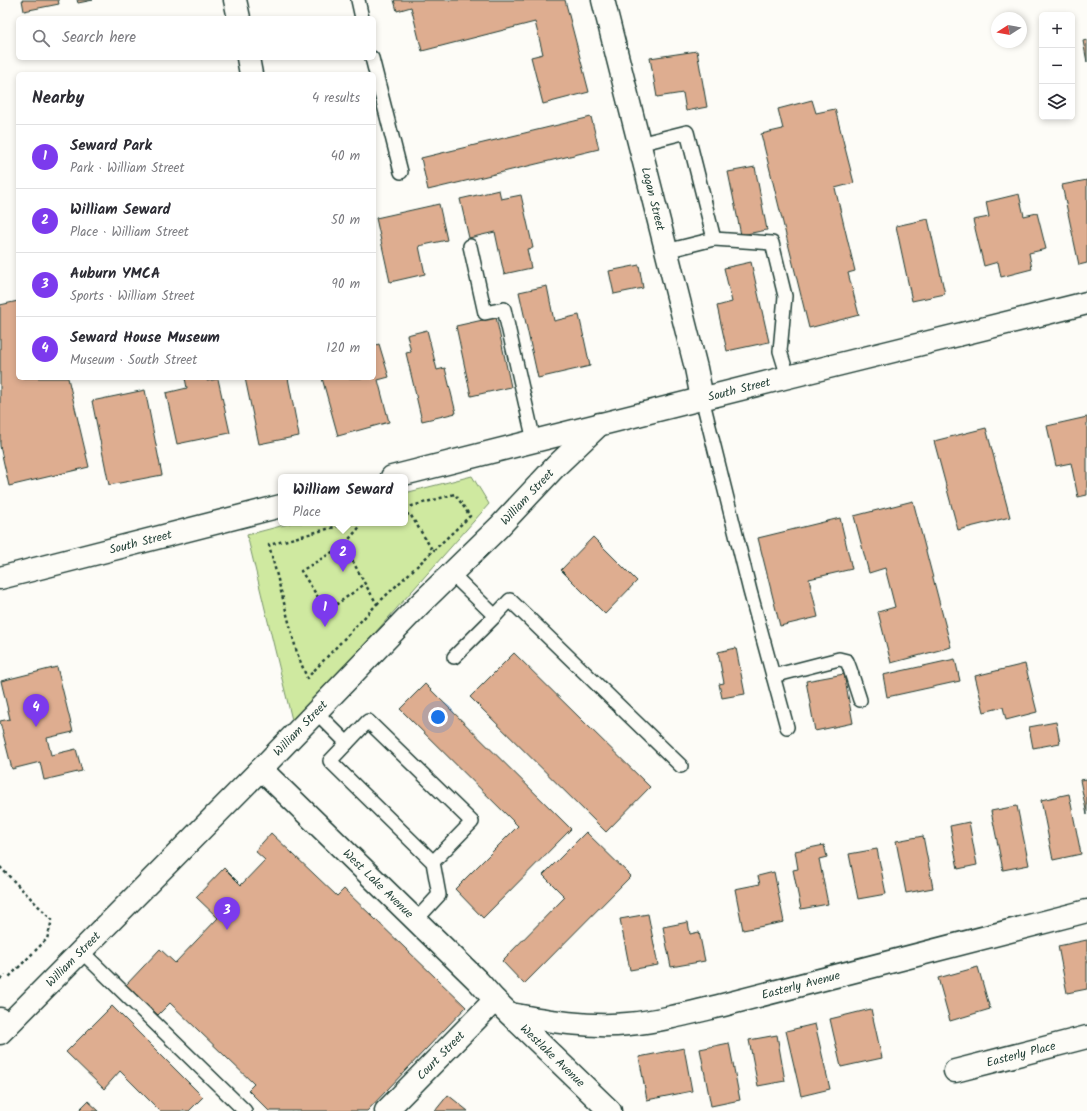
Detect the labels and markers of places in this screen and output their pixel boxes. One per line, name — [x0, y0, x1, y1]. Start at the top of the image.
pin: 2 — [330, 539, 356, 572]
pin: 1 — [312, 594, 338, 627]
pin: 4 — [23, 694, 49, 727]
pin: 3 — [214, 897, 240, 930]

